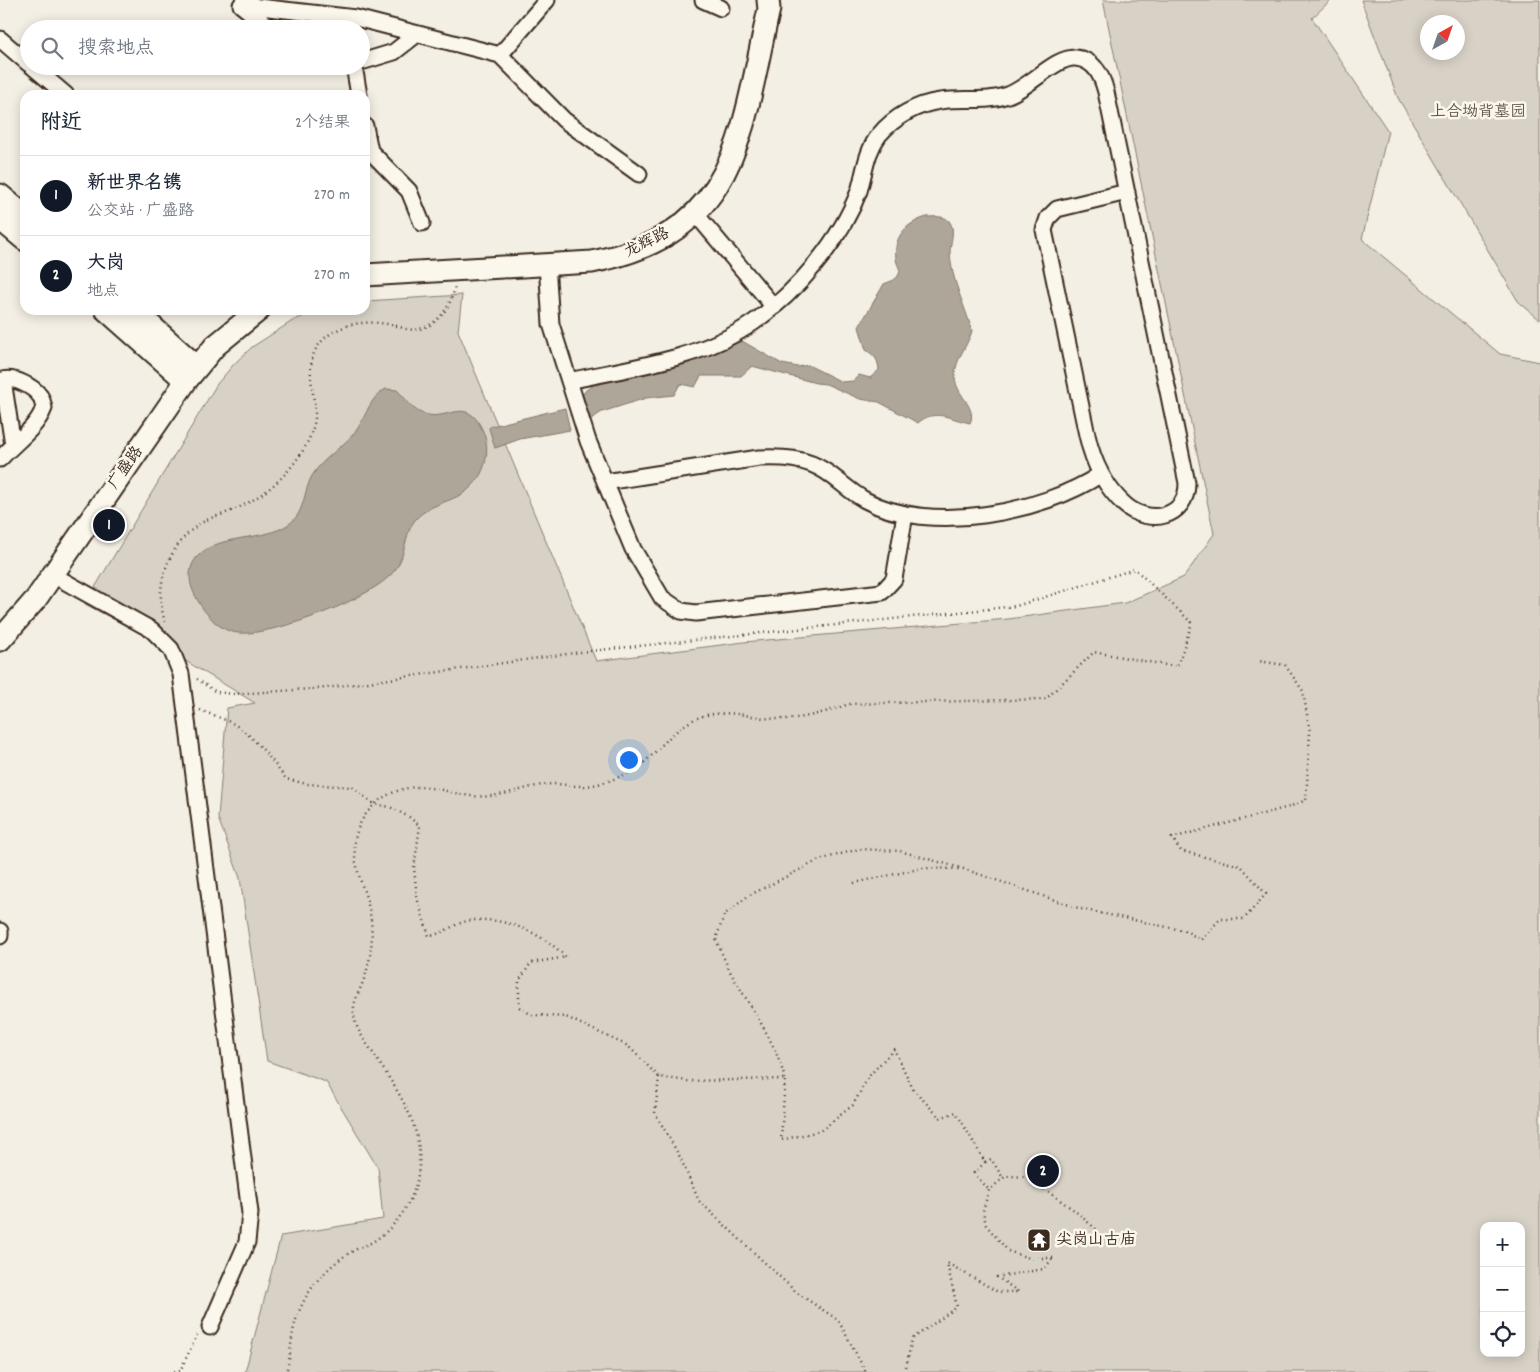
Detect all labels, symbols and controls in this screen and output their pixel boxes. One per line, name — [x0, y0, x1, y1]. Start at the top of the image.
north arrow — [1420, 15, 1465, 60]
search box — [20, 20, 370, 75]
icon: search — [38, 34, 66, 62]
text: 搜索地点 — [78, 36, 154, 63]
park label: 上合坳背墓园 — [1430, 101, 1526, 124]
text: 附近 — [40, 109, 82, 139]
text: 2个结果 — [295, 112, 350, 135]
text: 新世界名镌 — [87, 171, 182, 198]
text: 1 — [54, 184, 58, 207]
text: 270 m — [314, 184, 350, 207]
text: 公交站 · 广盛路 — [87, 200, 194, 223]
street label: 龙辉路 — [620, 222, 674, 264]
text: 大岗 — [87, 251, 125, 278]
text: 2 — [53, 264, 60, 287]
text: 270 m — [314, 264, 350, 287]
text: 地点 — [87, 280, 119, 303]
street label: 广盛路 — [103, 442, 149, 494]
pin: 1 — [93, 506, 125, 544]
your location — [616, 747, 642, 773]
pin: 2 — [1027, 1152, 1059, 1190]
map controls — [1480, 1222, 1525, 1357]
button: + — [1480, 1222, 1525, 1267]
temple icon: 尖岗山古庙 — [1026, 1227, 1052, 1253]
place label: 尖岗山古庙 — [1056, 1229, 1136, 1252]
button: − — [1480, 1267, 1525, 1312]
button: locate — [1480, 1312, 1525, 1357]

